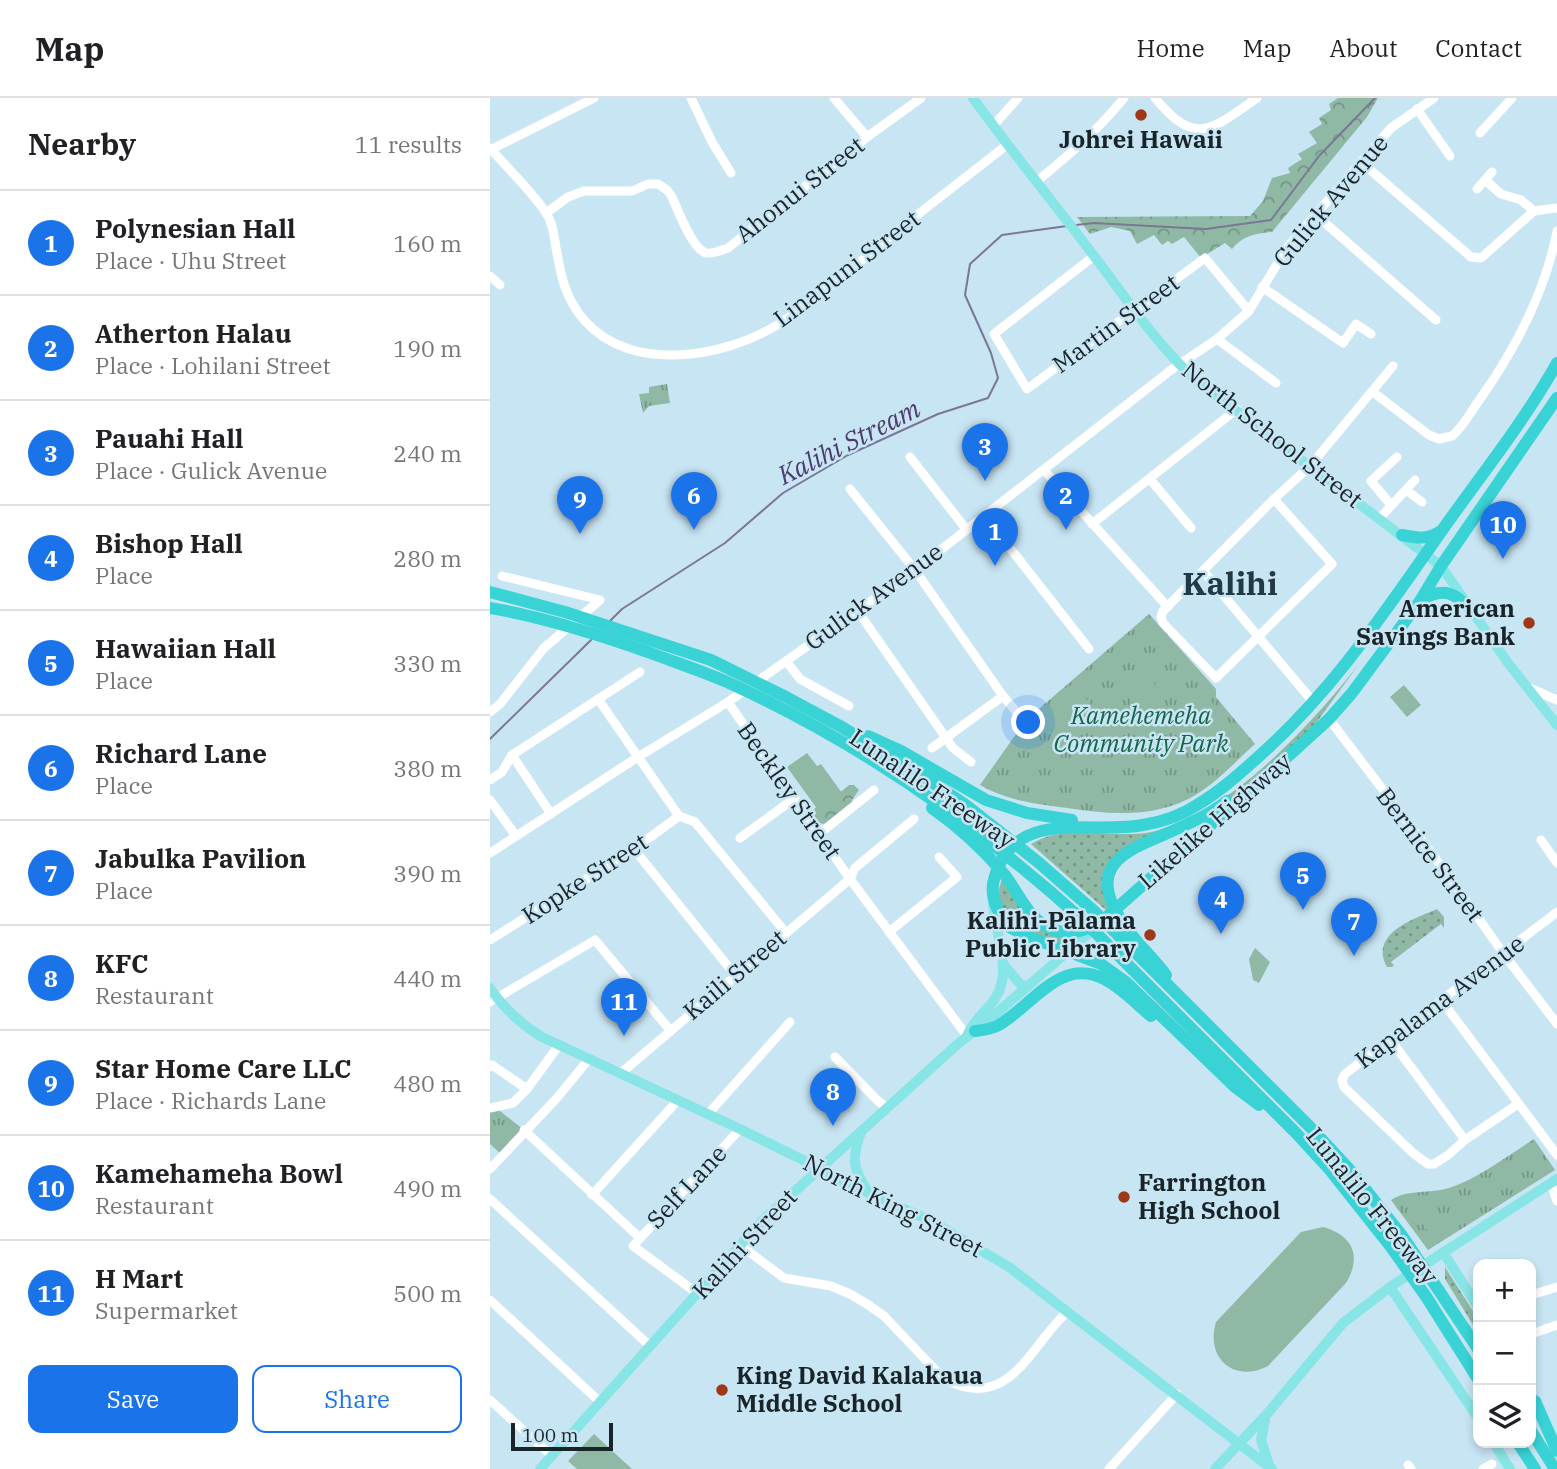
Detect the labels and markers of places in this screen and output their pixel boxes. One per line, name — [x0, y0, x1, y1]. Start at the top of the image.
marker: Johrei Hawaii — [1133, 107, 1149, 123]
place label: Johrei Hawaii — [1059, 123, 1223, 155]
pin: 3 — [962, 423, 1008, 481]
pin: 6 — [671, 472, 717, 530]
pin: 2 — [1043, 472, 1089, 530]
pin: 9 — [557, 476, 603, 534]
pin: 10 — [1480, 501, 1526, 559]
pin: 1 — [972, 508, 1018, 566]
place label: American Savings Bank — [1356, 592, 1515, 652]
marker: American Savings Bank — [1521, 615, 1537, 631]
pin: 5 — [1280, 852, 1326, 910]
pin: 4 — [1198, 876, 1244, 934]
pin: 7 — [1331, 898, 1377, 956]
place label: Kalihi-Pālama Public Library — [965, 904, 1136, 964]
marker: Kalihi-Pālama Public Library — [1142, 927, 1158, 943]
pin: 11 — [601, 978, 647, 1036]
pin: 8 — [810, 1068, 856, 1126]
place label: Farrington High School — [1138, 1166, 1280, 1226]
marker: Farrington High School — [1116, 1189, 1132, 1205]
place label: King David Kalakaua Middle School — [736, 1359, 983, 1419]
marker: King David Kalakaua Middle School — [714, 1382, 730, 1398]

